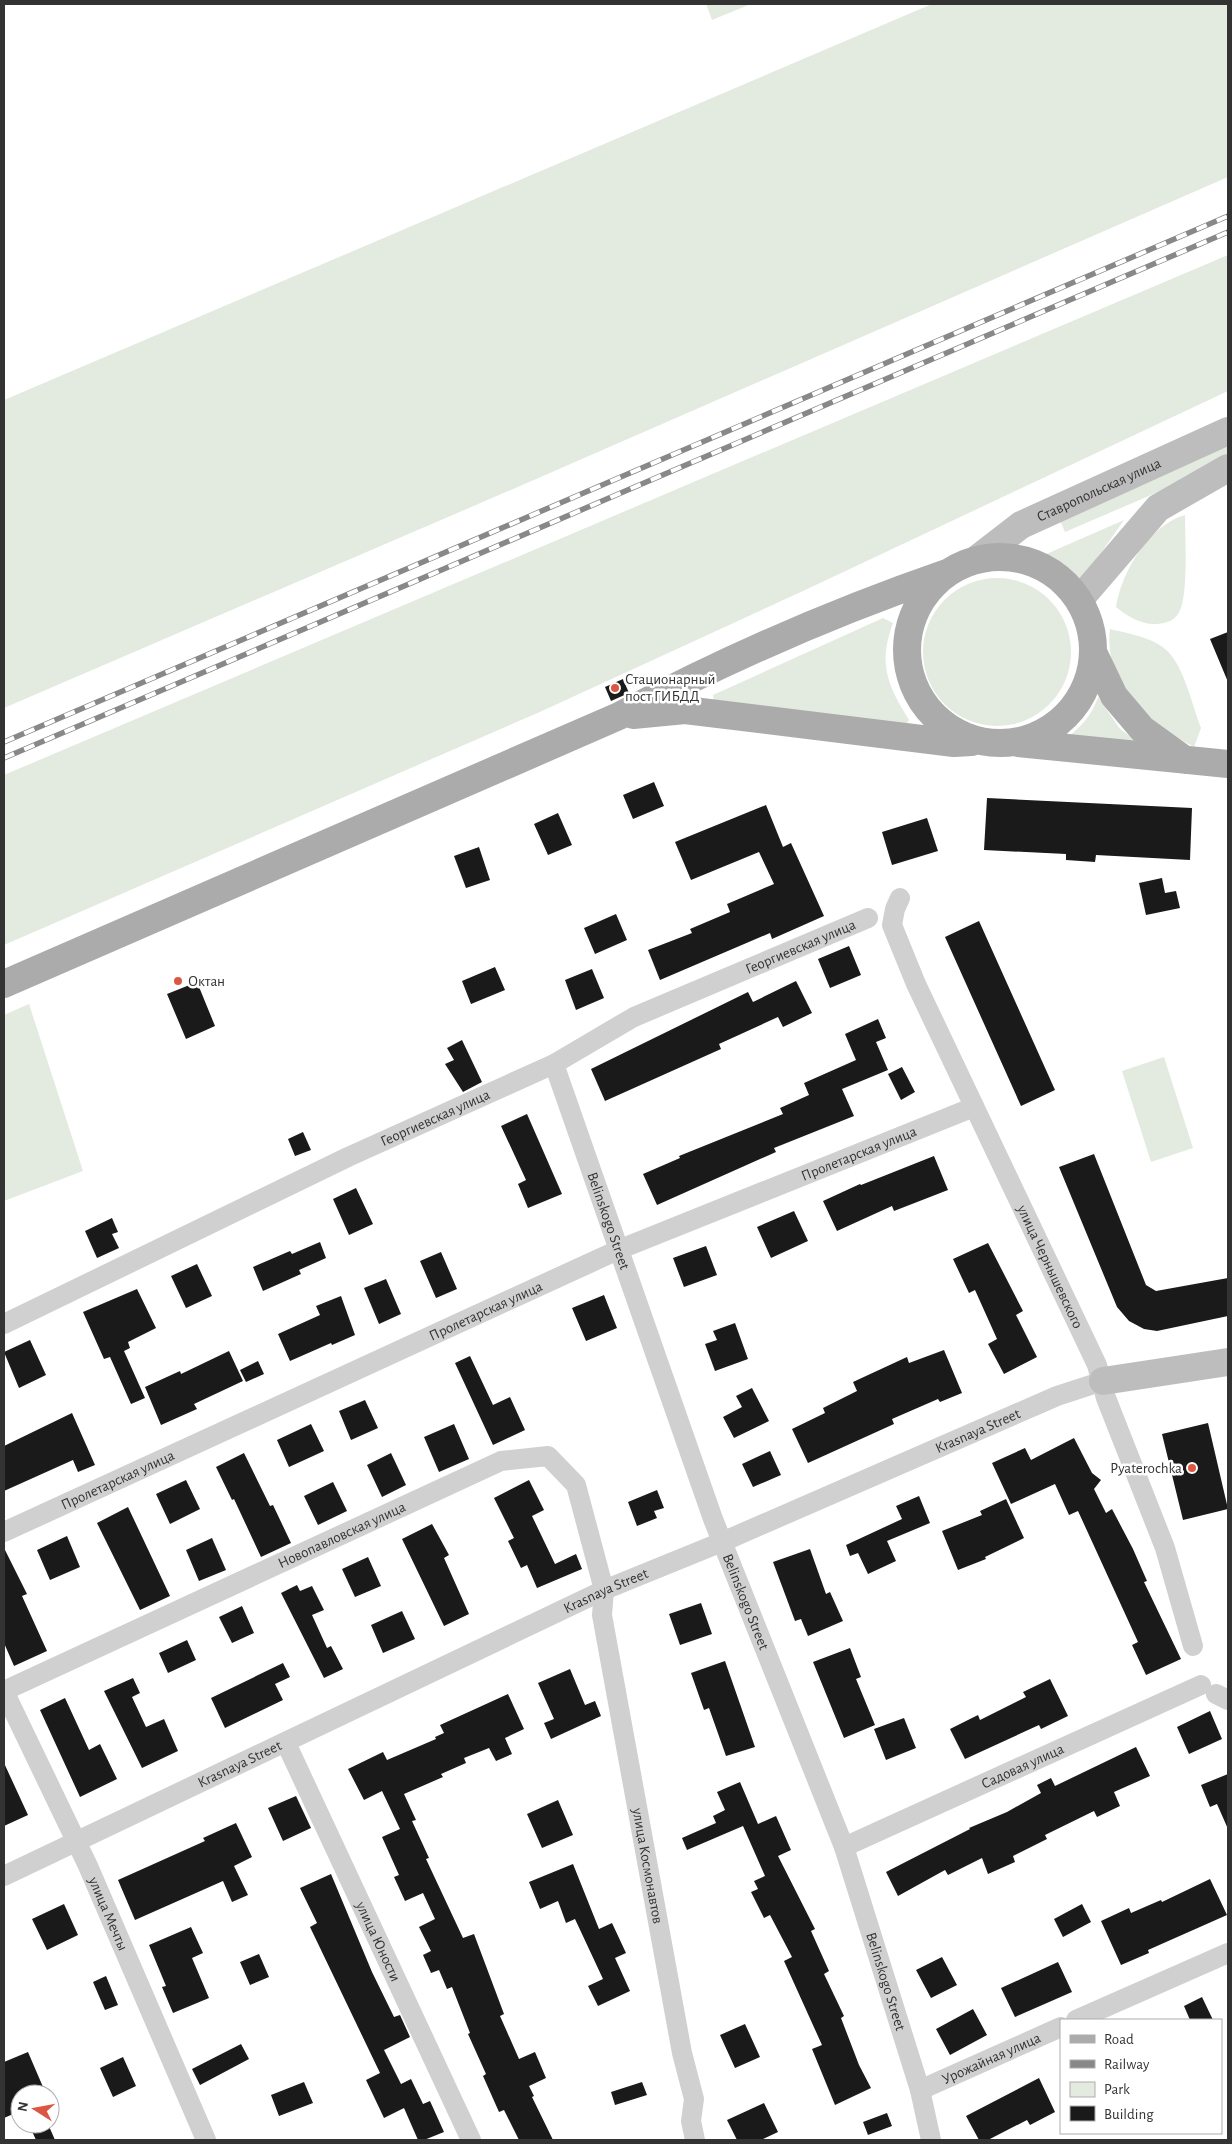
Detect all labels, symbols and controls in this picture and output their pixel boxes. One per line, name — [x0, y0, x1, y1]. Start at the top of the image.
street label: Ставропольская улица — [1035, 455, 1163, 525]
place label: Стационарный пост ГИБДД — [625, 672, 716, 704]
marker: Стационарный пост ГИБДД — [609, 682, 621, 694]
street label: Георгиевская улица — [743, 917, 858, 977]
place label: Октан — [188, 974, 225, 989]
marker: Октан — [172, 975, 184, 987]
street label: Георгиевская улица — [378, 1087, 492, 1149]
street label: Пролетарская улица — [799, 1124, 919, 1184]
street label: Belinskogo Street — [584, 1170, 632, 1272]
street label: улица Чернышевского — [1014, 1202, 1085, 1331]
street label: Пролетарская улица — [427, 1279, 545, 1344]
street label: Krasnaya Street — [933, 1406, 1023, 1456]
street label: Пролетарская улица — [59, 1448, 177, 1513]
place label: Pyaterochka — [1110, 1461, 1182, 1476]
marker: Pyaterochka — [1186, 1462, 1198, 1474]
street label: Новопавловская улица — [276, 1499, 408, 1571]
street label: Belinskogo Street — [720, 1552, 772, 1652]
street label: Krasnaya Street — [561, 1566, 650, 1616]
street label: Krasnaya Street — [196, 1738, 284, 1790]
street label: Садовая улица — [979, 1741, 1066, 1792]
street label: улица Космонавтов — [629, 1806, 665, 1925]
street label: улица Мечты — [85, 1874, 130, 1953]
street label: улица Юности — [353, 1899, 403, 1984]
street label: Belinskogo Street — [863, 1931, 908, 2033]
legend — [1060, 2019, 1222, 2134]
street label: Урожайная улица — [940, 2030, 1043, 2087]
text: Road — [1104, 2032, 1134, 2047]
text: Railway — [1104, 2057, 1150, 2072]
text: Park — [1104, 2082, 1130, 2097]
north arrow — [10, 2084, 60, 2134]
text: N — [15, 2101, 31, 2113]
text: Building — [1104, 2107, 1154, 2122]

